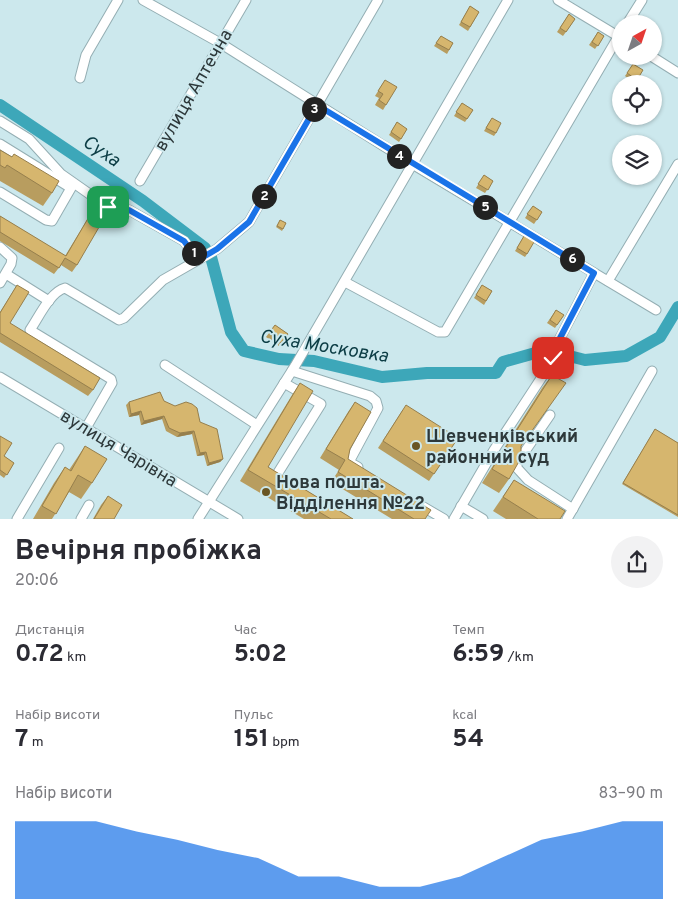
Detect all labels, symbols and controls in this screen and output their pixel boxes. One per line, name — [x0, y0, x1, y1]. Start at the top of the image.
north arrow — [612, 15, 662, 65]
map controls — [612, 15, 662, 185]
street label: вулиця Аптечна — [150, 26, 239, 156]
button: locate — [612, 75, 662, 125]
pin: 3 — [302, 96, 326, 122]
text: 3 — [310, 101, 319, 118]
water label: Суха — [77, 130, 125, 173]
button: layers — [612, 135, 662, 185]
pin: 4 — [386, 144, 412, 168]
text: 4 — [395, 148, 404, 165]
pin: 2 — [252, 184, 276, 208]
pin — [87, 186, 129, 228]
text: 2 — [260, 188, 269, 205]
icon: arrive — [94, 193, 122, 221]
pin: 5 — [472, 194, 498, 220]
text: 5 — [481, 199, 490, 216]
pin: 1 — [182, 240, 206, 266]
text: 1 — [192, 245, 197, 262]
pin: 6 — [560, 246, 584, 272]
text: 6 — [568, 251, 577, 268]
water label: Суха Московка — [258, 325, 390, 369]
pin — [532, 337, 574, 379]
icon: check — [539, 344, 567, 372]
street label: вулиця Чарівна — [55, 405, 181, 493]
place label: Шевченківський районний суд — [426, 426, 578, 470]
marker: Шевченківський районний суд — [410, 440, 422, 452]
place label: Нова пошта. Відділення №22 — [276, 472, 425, 516]
marker: Нова пошта. Відділення №22 — [260, 486, 272, 498]
text: Вечірня пробіжка — [15, 534, 262, 570]
button: share — [611, 536, 663, 588]
text: 20:06 — [15, 571, 59, 591]
text: Дистанція — [15, 622, 85, 639]
text: Час — [234, 622, 257, 639]
text: Темп — [452, 622, 485, 639]
text: 0.72 — [15, 639, 64, 671]
text: 5:02 — [234, 639, 287, 671]
text: 6:59 — [452, 639, 504, 671]
text: km — [64, 649, 86, 666]
text: /km — [504, 649, 534, 666]
text: Набір висоти — [15, 707, 100, 724]
text: Пульс — [234, 707, 274, 724]
text: kcal — [452, 707, 477, 724]
text: 7 — [15, 724, 28, 756]
text: 151 — [234, 724, 269, 756]
text: 54 — [452, 724, 484, 756]
text: m — [28, 734, 44, 751]
text: bpm — [269, 734, 300, 751]
text: Набір висоти — [15, 784, 112, 804]
text: 83–90 m — [599, 784, 663, 804]

